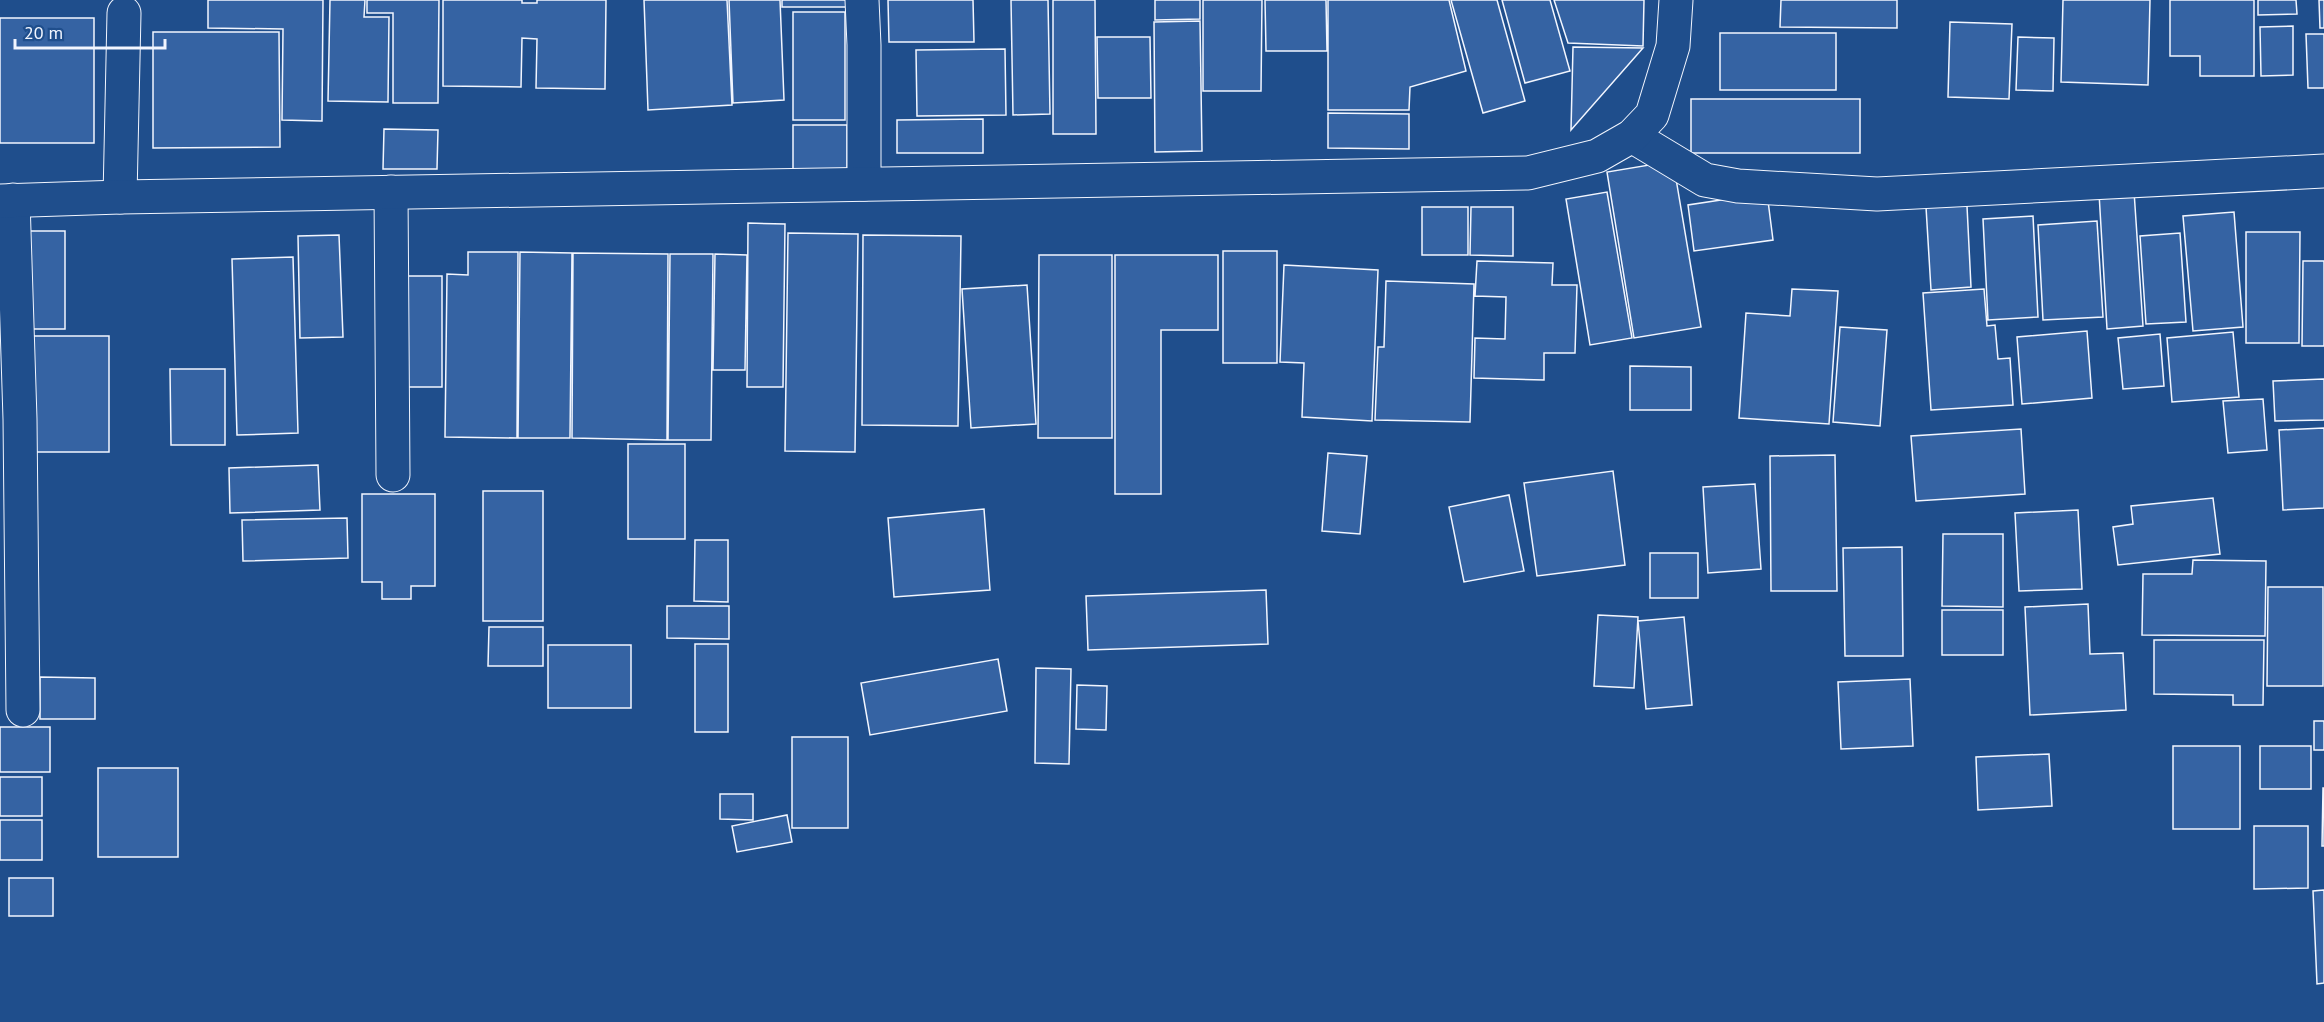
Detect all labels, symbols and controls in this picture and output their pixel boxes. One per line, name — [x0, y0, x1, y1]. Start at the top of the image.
scale bar — [15, 12, 165, 50]
text: 20 m — [24, 21, 63, 44]

